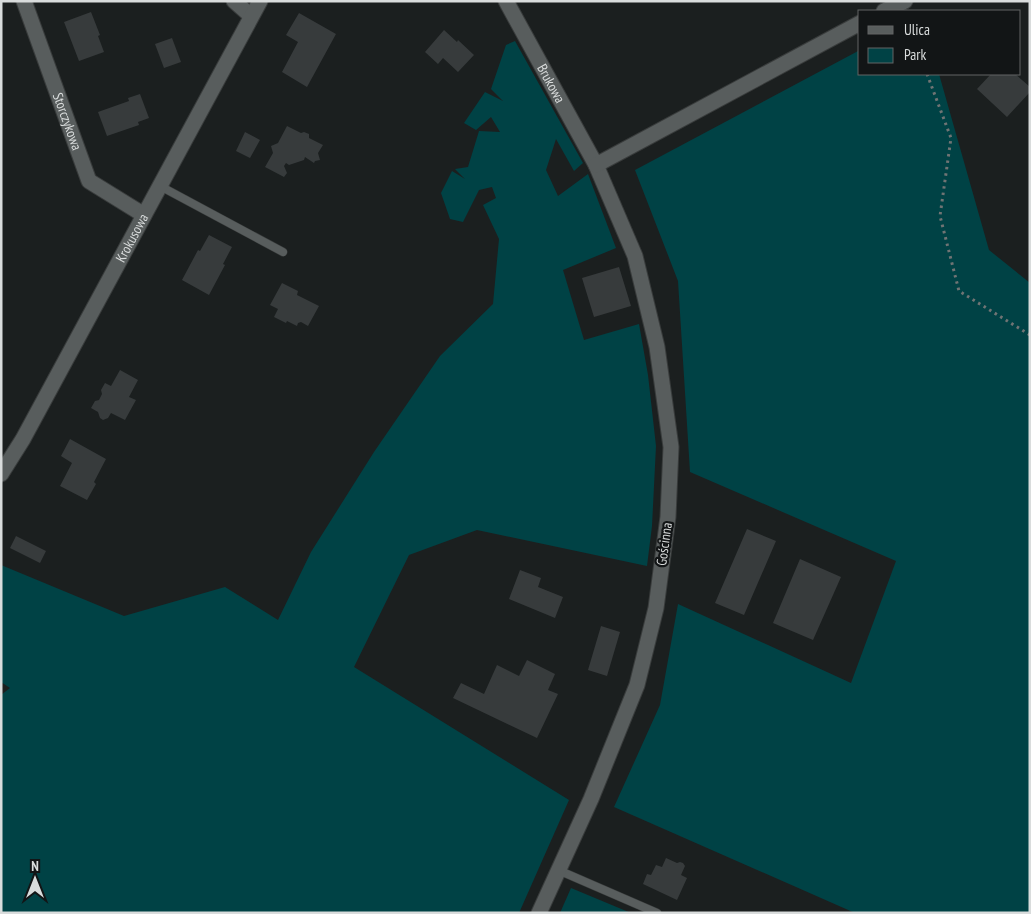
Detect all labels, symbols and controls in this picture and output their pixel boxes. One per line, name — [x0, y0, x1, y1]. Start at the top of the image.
legend — [858, 10, 1021, 75]
text: Ulica — [904, 20, 930, 39]
text: Park — [904, 45, 926, 64]
street label: Brukowa — [533, 61, 569, 106]
street label: Storczykowa — [49, 90, 86, 153]
street label: Krokusowa — [111, 210, 152, 265]
street label: Gościnna — [652, 521, 676, 567]
north arrow — [10, 854, 60, 904]
text: N — [31, 857, 39, 875]

